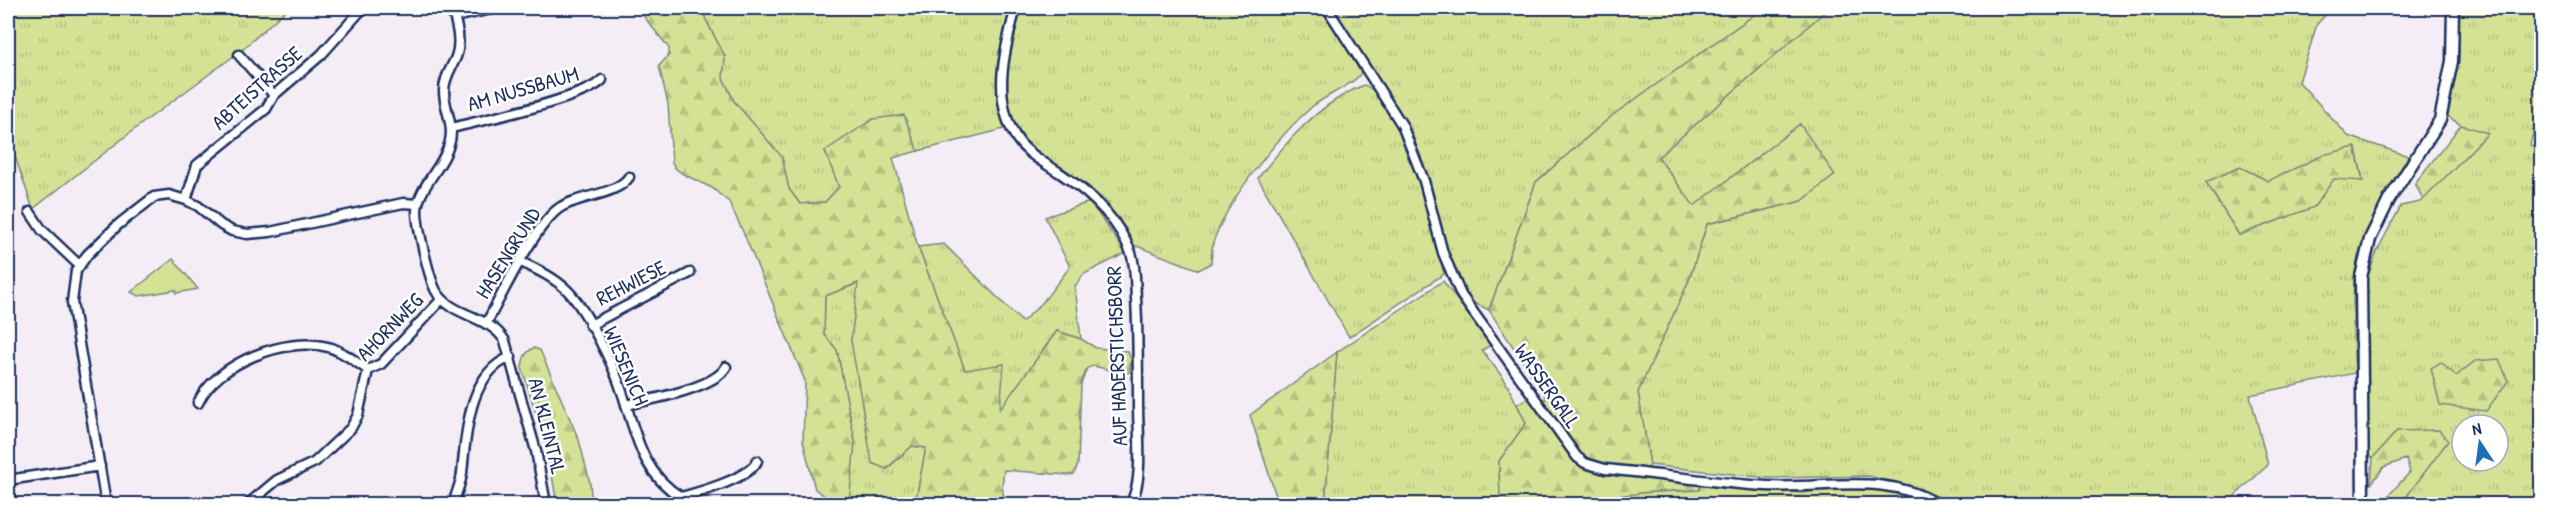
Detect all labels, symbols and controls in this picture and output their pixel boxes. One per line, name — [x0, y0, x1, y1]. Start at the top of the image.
street label: ABTEISTRASSE — [205, 39, 308, 136]
street label: AM NUSSBAUM — [464, 59, 582, 118]
street label: HASENGRUND — [468, 202, 547, 304]
street label: REHWIESE — [591, 253, 671, 312]
street label: AUF HADERSTICHSBORR — [1099, 265, 1134, 447]
street label: AHORNWEG — [350, 286, 430, 367]
street label: WIESENICH — [597, 322, 656, 410]
street label: WASSERGALL — [1508, 338, 1587, 434]
street label: AN KLEINTAL — [522, 375, 573, 477]
north arrow — [2450, 413, 2510, 473]
text: N — [2470, 417, 2484, 440]

